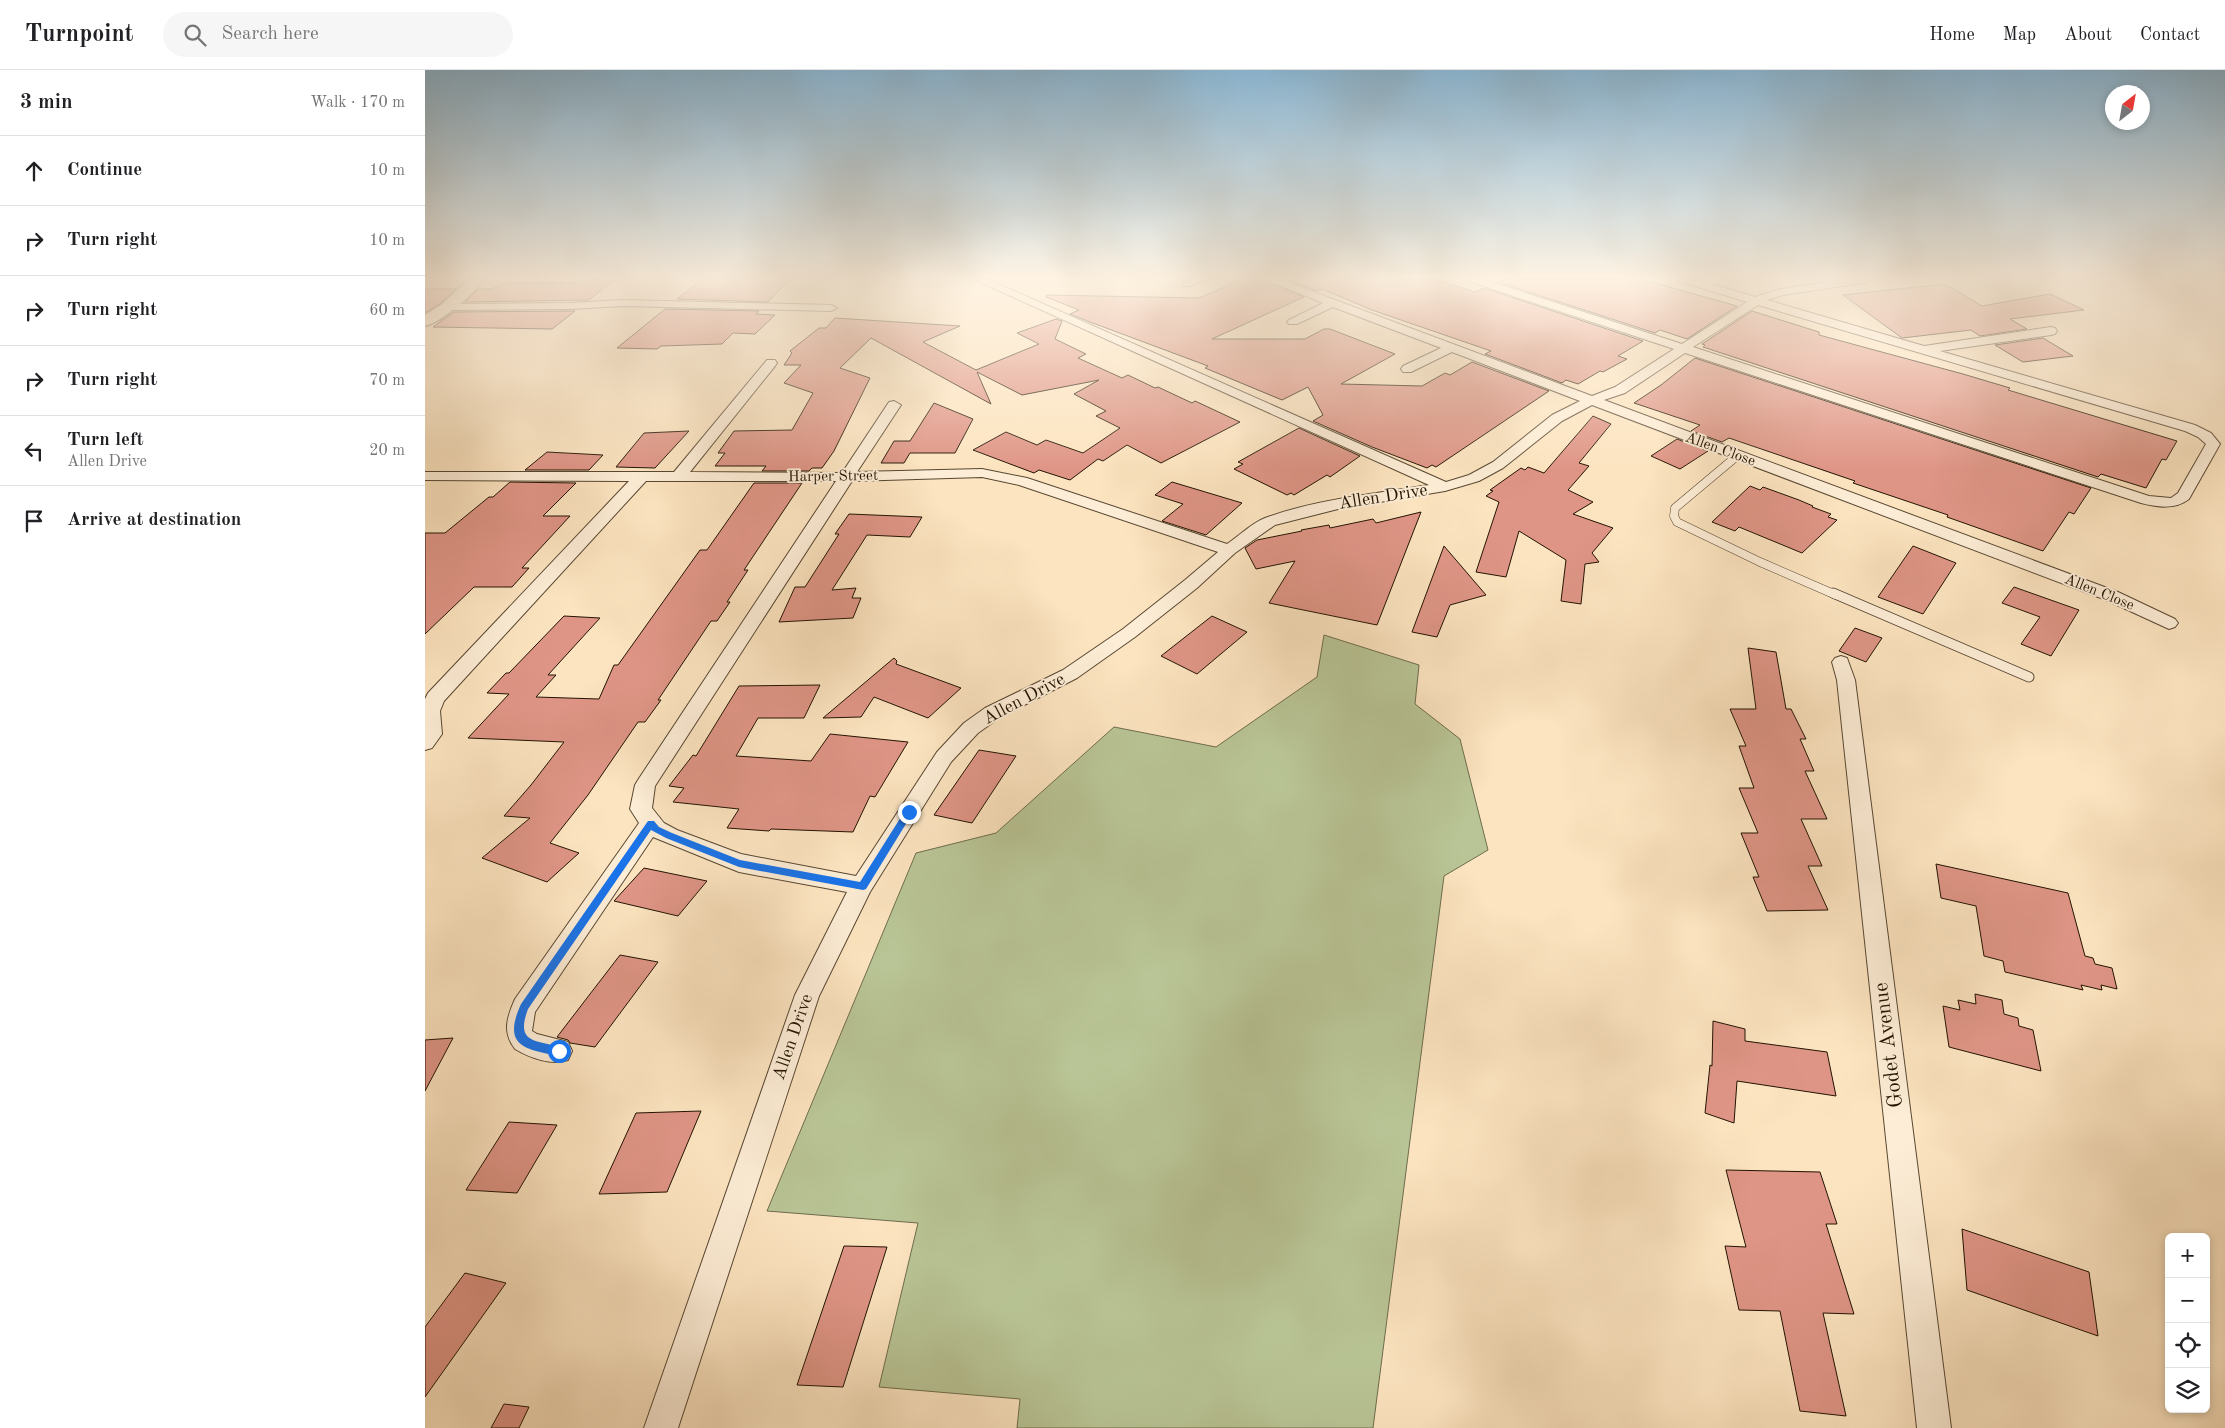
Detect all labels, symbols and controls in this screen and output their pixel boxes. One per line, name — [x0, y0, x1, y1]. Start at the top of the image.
search box — [163, 12, 513, 57]
icon: search — [181, 21, 209, 49]
text: Turnpoint — [25, 23, 133, 47]
text: Search here — [221, 25, 319, 44]
text: Home — [1929, 26, 1975, 44]
text: Map — [2003, 26, 2036, 44]
text: About — [2064, 26, 2112, 44]
text: Contact — [2140, 26, 2200, 44]
north arrow — [2105, 85, 2150, 130]
text: 3 min — [20, 92, 73, 113]
text: Walk · 170 m — [310, 95, 405, 111]
icon: ahead — [20, 157, 48, 185]
text: Continue — [67, 161, 142, 180]
text: 10 m — [369, 163, 405, 179]
icon: right — [20, 227, 48, 255]
text: Turn right — [67, 231, 157, 250]
text: 10 m — [369, 233, 405, 249]
icon: right — [20, 297, 48, 325]
text: Turn right — [67, 301, 157, 320]
text: 60 m — [369, 303, 405, 319]
icon: right — [20, 367, 48, 395]
text: Turn right — [67, 371, 157, 390]
text: 70 m — [369, 373, 405, 389]
street label: Allen Close — [1683, 430, 1757, 470]
text: Turn left — [67, 431, 144, 450]
icon: left — [20, 437, 48, 465]
text: 20 m — [369, 443, 405, 459]
text: Allen Drive — [67, 454, 147, 470]
street label: Harper Street — [788, 469, 878, 485]
street label: Allen Drive — [1337, 481, 1429, 513]
icon: arrive — [20, 507, 48, 535]
text: Arrive at destination — [67, 511, 241, 530]
street label: Allen Close — [2062, 572, 2136, 614]
street label: Allen Drive — [980, 670, 1068, 728]
route end — [898, 801, 921, 824]
street label: Godet Avenue — [1871, 981, 1907, 1109]
street label: Allen Drive — [770, 992, 816, 1082]
route start — [548, 1040, 571, 1063]
map controls — [2165, 1233, 2210, 1413]
button: + — [2165, 1233, 2210, 1278]
button: − — [2165, 1278, 2210, 1323]
button: locate — [2165, 1323, 2210, 1368]
button: layers — [2165, 1368, 2210, 1413]

